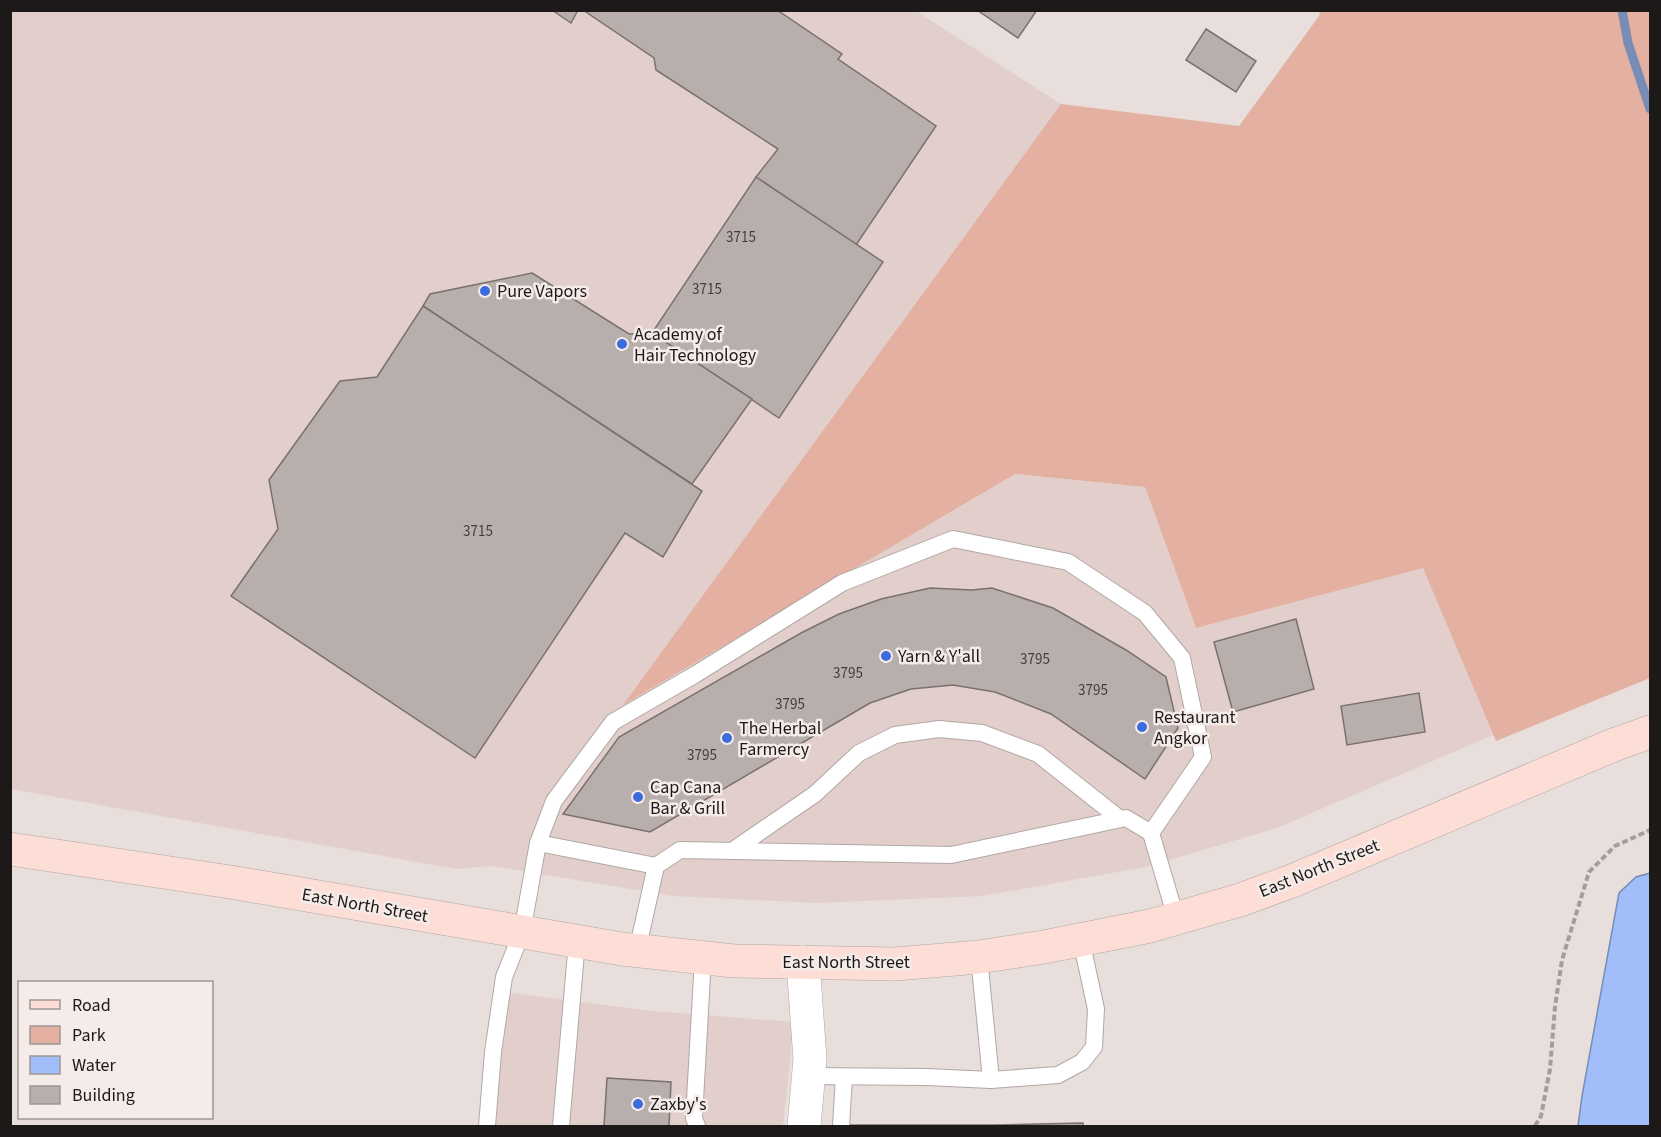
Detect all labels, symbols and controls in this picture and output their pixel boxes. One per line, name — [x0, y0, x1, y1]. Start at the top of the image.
house number: 3715 — [726, 227, 756, 248]
place label: Pure Vapors — [497, 279, 587, 304]
house number: 3715 — [692, 279, 722, 300]
marker: Pure Vapors — [478, 284, 492, 298]
place label: Academy of Hair Technology — [634, 322, 757, 368]
marker: Academy of Hair Technology — [615, 337, 629, 351]
house number: 3715 — [463, 521, 493, 542]
place label: Yarn & Y'all — [897, 644, 980, 669]
marker: Yarn & Y'all — [879, 649, 893, 663]
house number: 3795 — [1020, 649, 1050, 670]
house number: 3795 — [833, 663, 863, 684]
house number: 3795 — [1078, 680, 1108, 701]
house number: 3795 — [775, 694, 805, 715]
place label: Restaurant Angkor — [1154, 705, 1236, 751]
place label: The Herbal Farmercy — [739, 716, 821, 762]
marker: Restaurant Angkor — [1135, 720, 1149, 734]
marker: The Herbal Farmercy — [720, 731, 734, 745]
house number: 3795 — [687, 745, 717, 766]
place label: Cap Cana Bar & Grill — [650, 775, 725, 821]
marker: Cap Cana Bar & Grill — [631, 790, 645, 804]
street label: East North Street — [1255, 833, 1383, 904]
street label: East North Street — [300, 882, 430, 929]
street label: East North Street — [782, 950, 910, 975]
legend — [18, 981, 213, 1119]
text: Road — [72, 993, 111, 1018]
text: Park — [72, 1023, 106, 1048]
text: Water — [72, 1053, 116, 1078]
text: Building — [72, 1083, 135, 1108]
place label: Zaxby's — [650, 1092, 706, 1117]
marker: Zaxby's — [631, 1097, 645, 1111]

